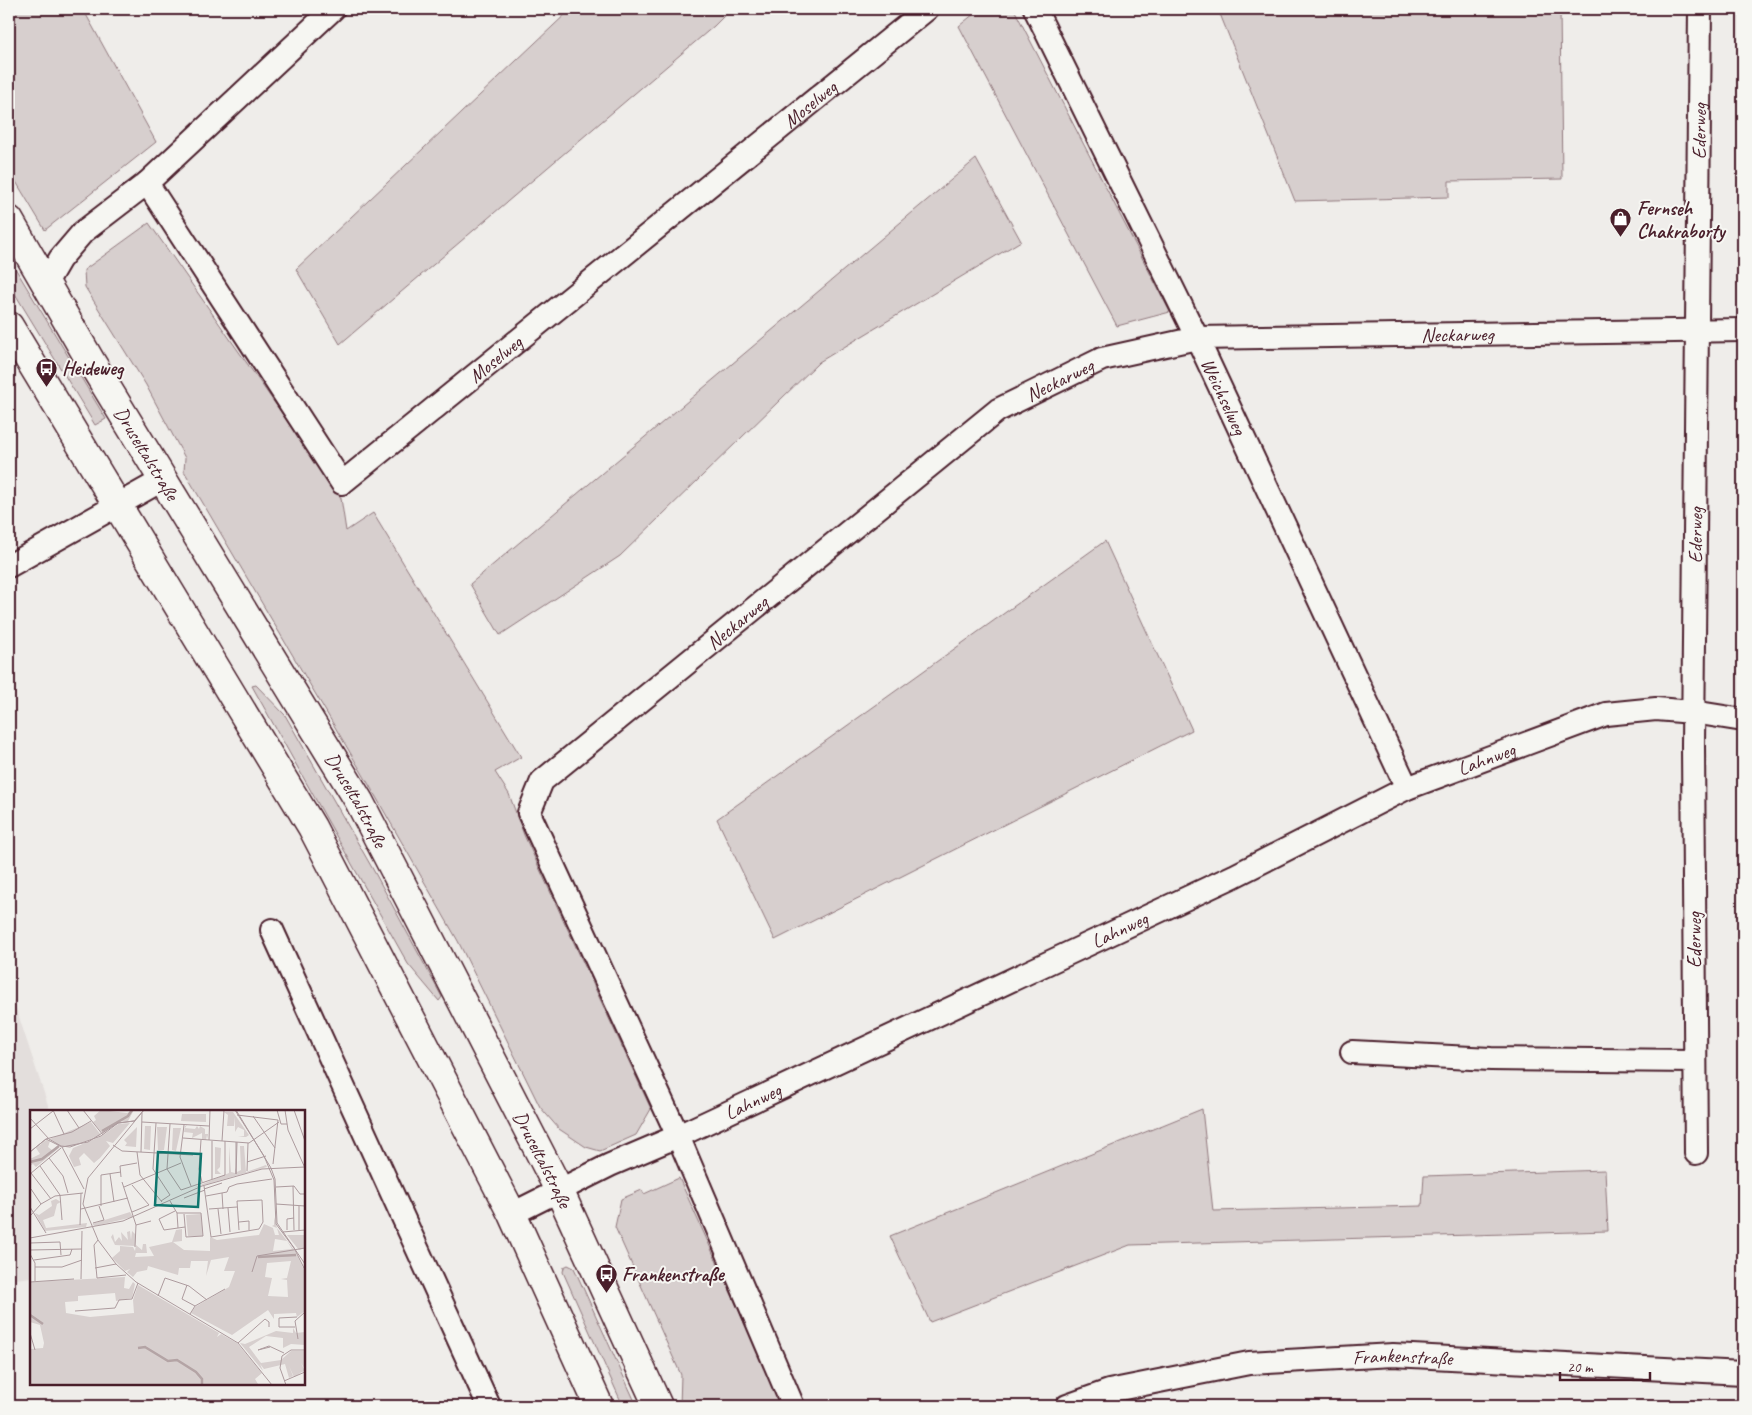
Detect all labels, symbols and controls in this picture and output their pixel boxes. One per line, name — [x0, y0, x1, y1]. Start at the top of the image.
street label: Moselweg — [778, 74, 843, 133]
street label: Ederweg — [1686, 102, 1712, 159]
place label: Fernseh Chakraborty — [1637, 196, 1727, 244]
shop icon: Fernseh Chakraborty — [1609, 207, 1633, 238]
street label: Neckarweg — [1421, 321, 1495, 347]
street label: Moselweg — [463, 329, 528, 388]
street label: Neckarweg — [1021, 352, 1099, 407]
street label: Weichselweg — [1196, 354, 1254, 440]
bus stop icon: Heideweg — [34, 356, 58, 387]
place label: Heideweg — [62, 356, 125, 381]
street label: Druseltalstraße — [109, 402, 186, 506]
street label: Ederweg — [1682, 506, 1708, 563]
street label: Neckarweg — [701, 589, 774, 655]
street label: Lahnweg — [1454, 736, 1519, 781]
street label: Druseltalstraße — [320, 748, 394, 853]
street label: Lahnweg — [1087, 905, 1153, 953]
street label: Ederweg — [1682, 911, 1707, 968]
street label: Lahnweg — [720, 1077, 786, 1125]
street label: Druseltalstraße — [508, 1107, 578, 1213]
inset map — [30, 1110, 305, 1385]
bus stop icon: Frankenstraße — [594, 1262, 618, 1293]
place label: Frankenstraße — [622, 1262, 726, 1287]
street label: Frankenstraße — [1352, 1342, 1454, 1371]
scale bar — [1560, 1350, 1650, 1382]
text: 20 m — [1567, 1358, 1594, 1377]

